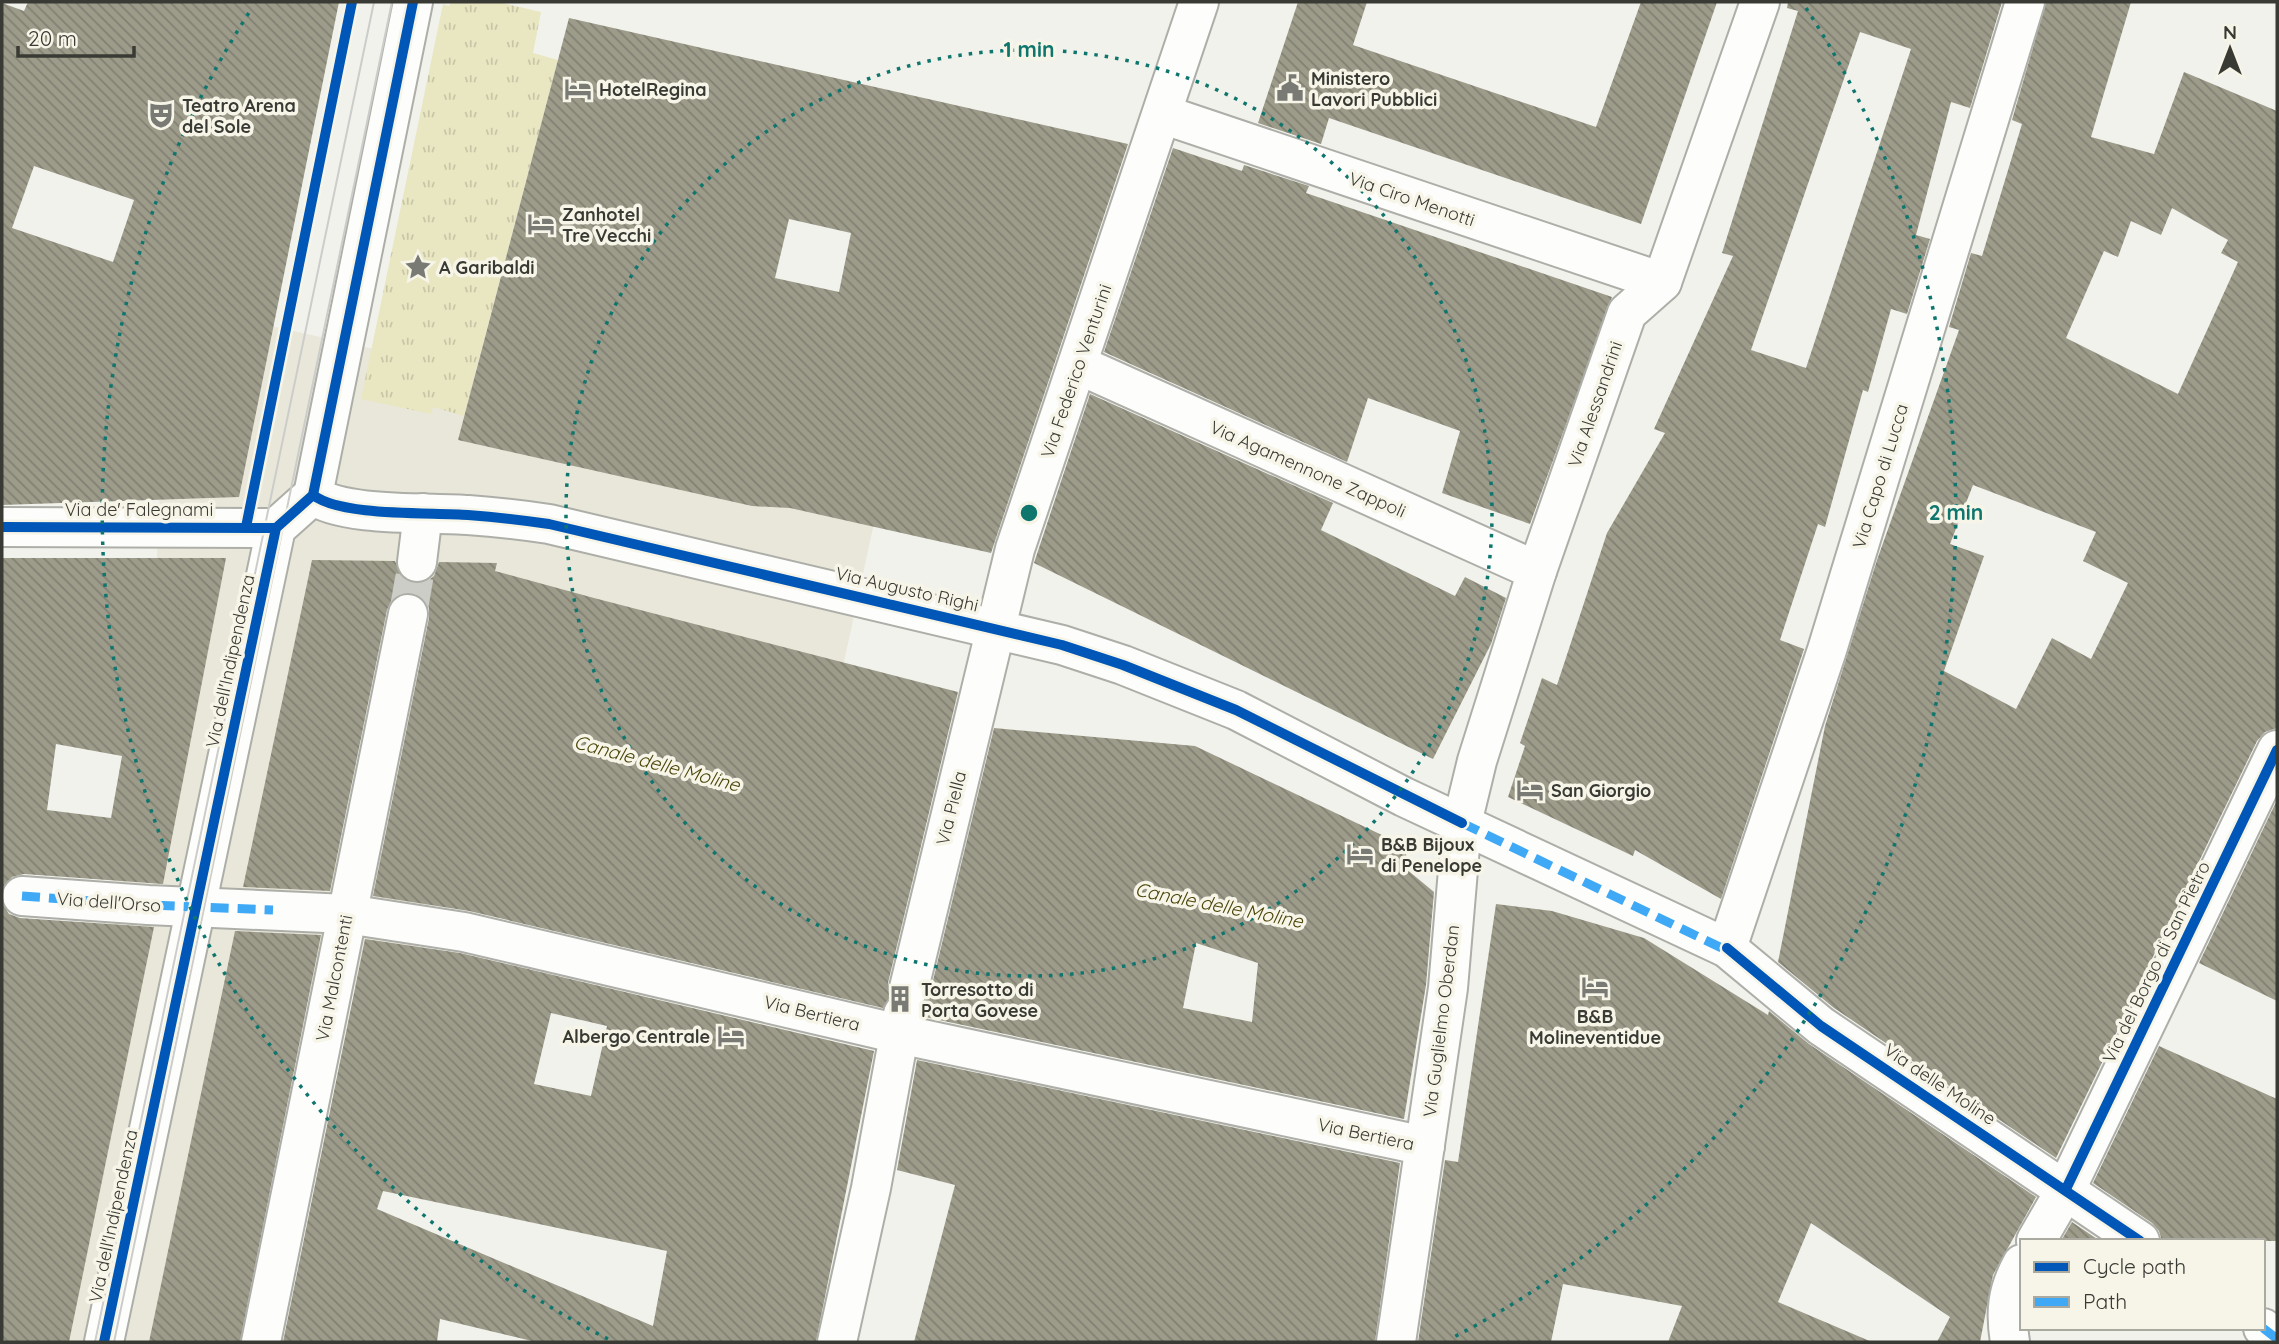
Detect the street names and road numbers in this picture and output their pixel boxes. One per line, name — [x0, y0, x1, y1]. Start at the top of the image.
street label: Via Ciro Menotti — [1346, 167, 1478, 231]
street label: Via Federico Venturini — [1035, 281, 1117, 461]
street label: Via Alessandrini — [1563, 338, 1627, 470]
street label: Via Capo di Lucca — [1847, 401, 1913, 551]
street label: Via Agamennone Zappoli — [1206, 415, 1410, 523]
street label: Via de' Falegnami — [65, 498, 213, 521]
street label: Via Augusto Righi — [833, 561, 981, 617]
street label: Via dell'Indipendenza — [200, 572, 260, 750]
street label: Via Piella — [931, 769, 971, 847]
street label: Via del Borgo di San Pietro — [2097, 857, 2215, 1067]
street label: Via dell'Orso — [56, 887, 162, 917]
street label: Via Malcontenti — [310, 913, 358, 1043]
street label: Via Guglielmo Oberdan — [1418, 924, 1464, 1118]
street label: Via Bertiera — [762, 990, 862, 1036]
street label: Via delle Moline — [1880, 1038, 2000, 1130]
street label: Via Bertiera — [1316, 1113, 1416, 1155]
street label: Via dell'Indipendenza — [83, 1127, 143, 1305]

